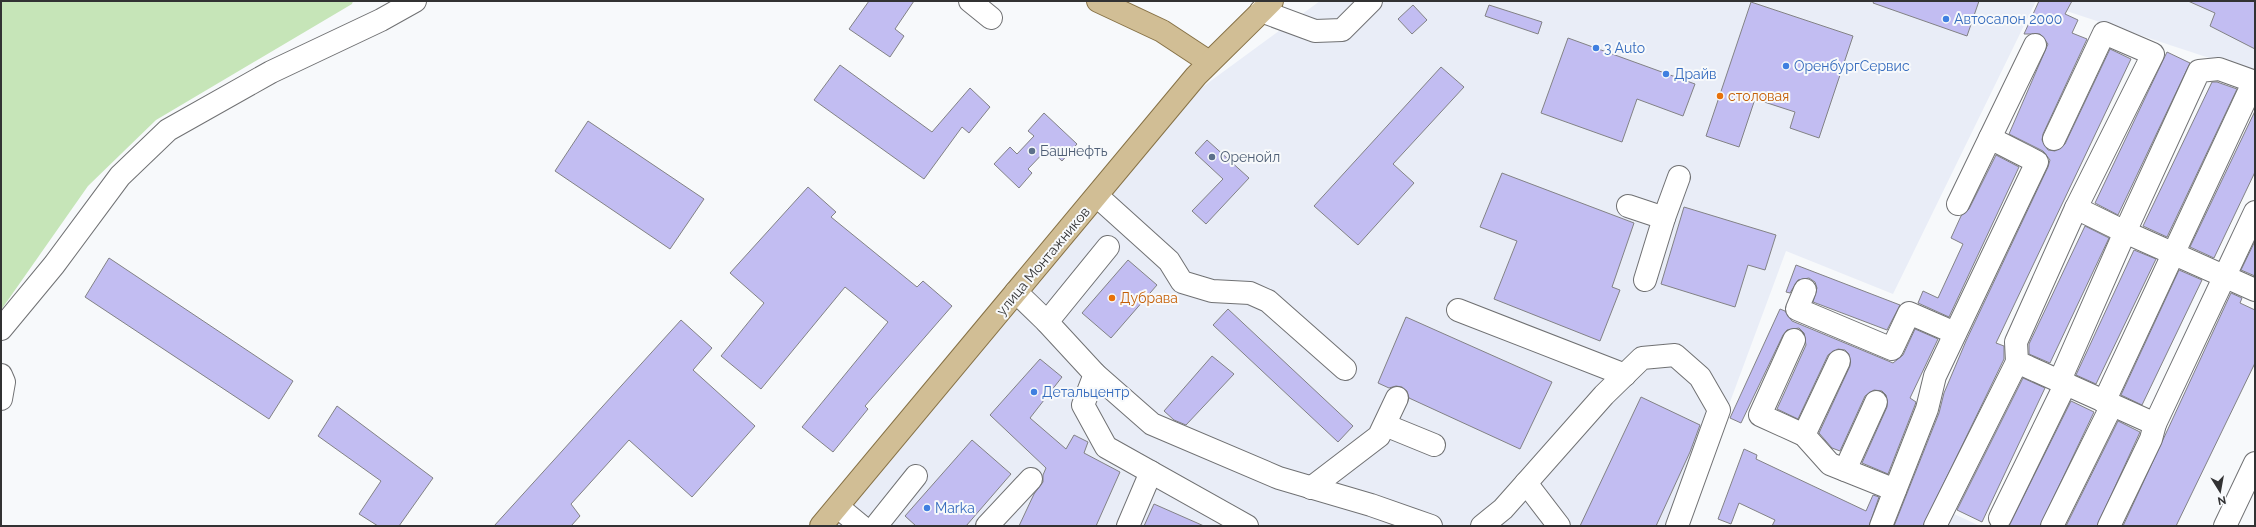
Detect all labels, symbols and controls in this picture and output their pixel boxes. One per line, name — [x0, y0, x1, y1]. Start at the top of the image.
place label: Автосалон 2000 — [1954, 11, 2062, 27]
marker: Автосалон 2000 — [1941, 14, 1951, 24]
place label: 3 Auto — [1604, 40, 1645, 56]
marker: 3 Auto — [1591, 43, 1601, 53]
place label: ОренбургСервис — [1794, 58, 1910, 74]
marker: ОренбургСервис — [1781, 61, 1791, 71]
place label: Драйв — [1674, 66, 1717, 82]
marker: Драйв — [1661, 69, 1671, 79]
place label: столовая — [1728, 88, 1789, 104]
marker: столовая — [1715, 91, 1725, 101]
place label: Башнефть — [1040, 143, 1108, 159]
marker: Башнефть — [1027, 146, 1037, 156]
place label: Оренойл — [1220, 149, 1280, 165]
marker: Оренойл — [1207, 152, 1217, 162]
street label: улица Монтажников — [993, 204, 1093, 318]
place label: Дубрава — [1120, 290, 1178, 306]
marker: Дубрава — [1107, 293, 1117, 303]
place label: Детальцентр — [1042, 384, 1130, 400]
marker: Детальцентр — [1029, 387, 1039, 397]
north arrow — [2200, 471, 2240, 511]
text: N — [2216, 493, 2227, 508]
place label: Marka — [935, 500, 975, 516]
marker: Marka — [922, 503, 932, 513]

